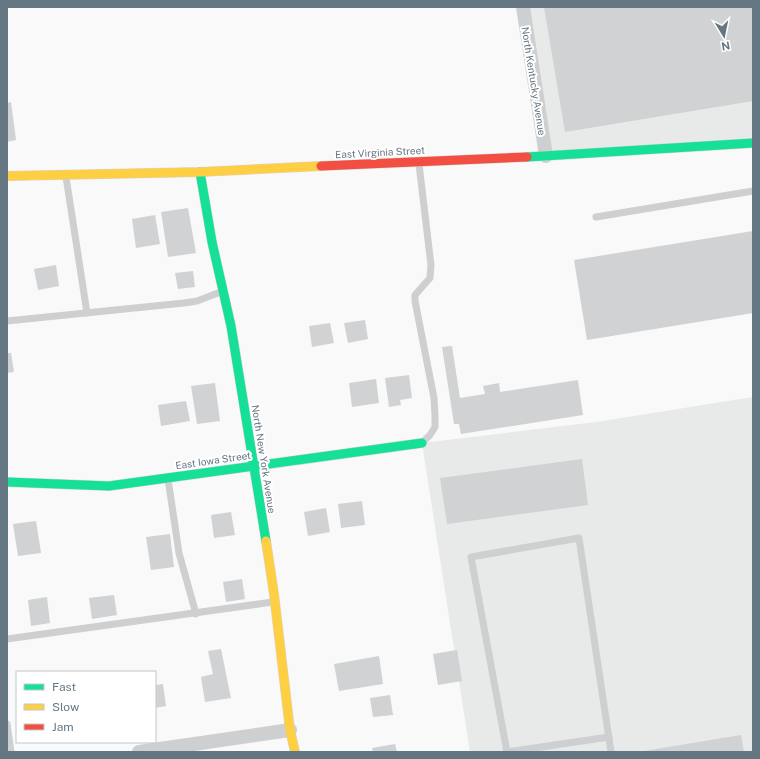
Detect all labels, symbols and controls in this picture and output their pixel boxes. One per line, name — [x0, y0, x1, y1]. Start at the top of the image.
north arrow — [704, 16, 744, 56]
street label: North Kentucky Avenue — [520, 26, 549, 136]
text: N — [720, 39, 731, 53]
street label: East Virginia Street — [335, 144, 425, 160]
street label: North New York Avenue — [249, 404, 279, 514]
street label: East Iowa Street — [174, 449, 252, 471]
legend — [16, 671, 156, 743]
text: Fast — [52, 680, 77, 694]
text: Slow — [52, 700, 80, 714]
text: Jam — [52, 720, 74, 734]

